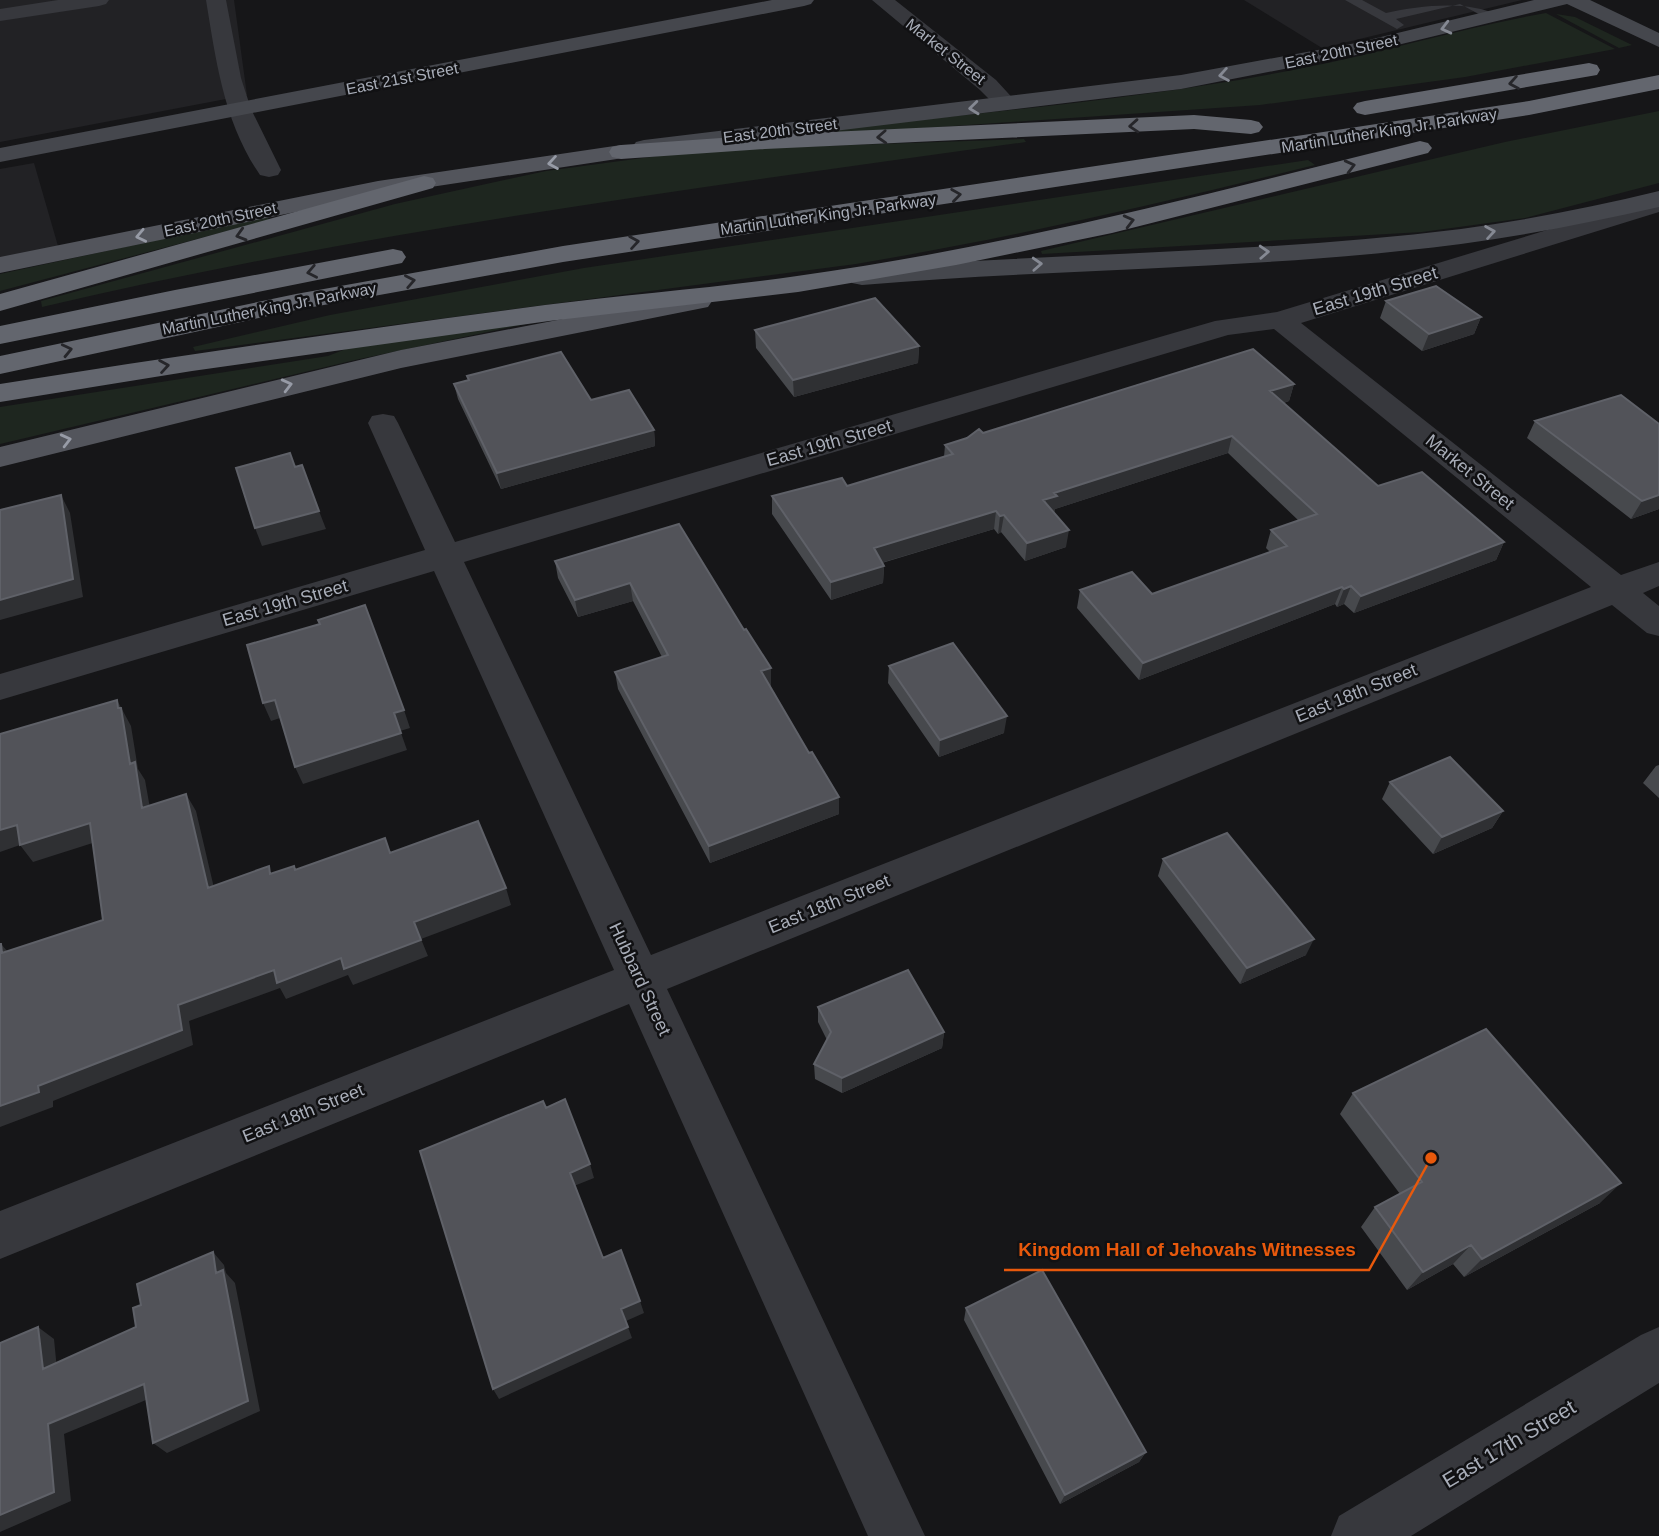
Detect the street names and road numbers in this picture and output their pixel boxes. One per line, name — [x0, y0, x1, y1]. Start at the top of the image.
street label: Market Street — [903, 15, 989, 88]
street label: East 20th Street — [1283, 31, 1400, 72]
street label: East 21st Street — [345, 59, 460, 98]
street label: Martin Luther King Jr. Parkway — [1280, 105, 1498, 156]
street label: East 20th Street — [722, 115, 839, 146]
street label: Martin Luther King Jr. Parkway — [719, 191, 937, 238]
street label: East 20th Street — [162, 199, 279, 240]
street label: East 19th Street — [1310, 263, 1440, 319]
street label: Martin Luther King Jr. Parkway — [161, 279, 378, 338]
street label: East 19th Street — [764, 416, 894, 470]
street label: Market Street — [1422, 430, 1518, 514]
street label: East 19th Street — [220, 576, 350, 630]
street label: East 18th Street — [1292, 660, 1420, 726]
street label: East 18th Street — [765, 871, 893, 937]
street label: Hubbard Street — [605, 919, 675, 1039]
street label: East 18th Street — [239, 1080, 367, 1146]
street label: East 17th Street — [1438, 1395, 1579, 1492]

